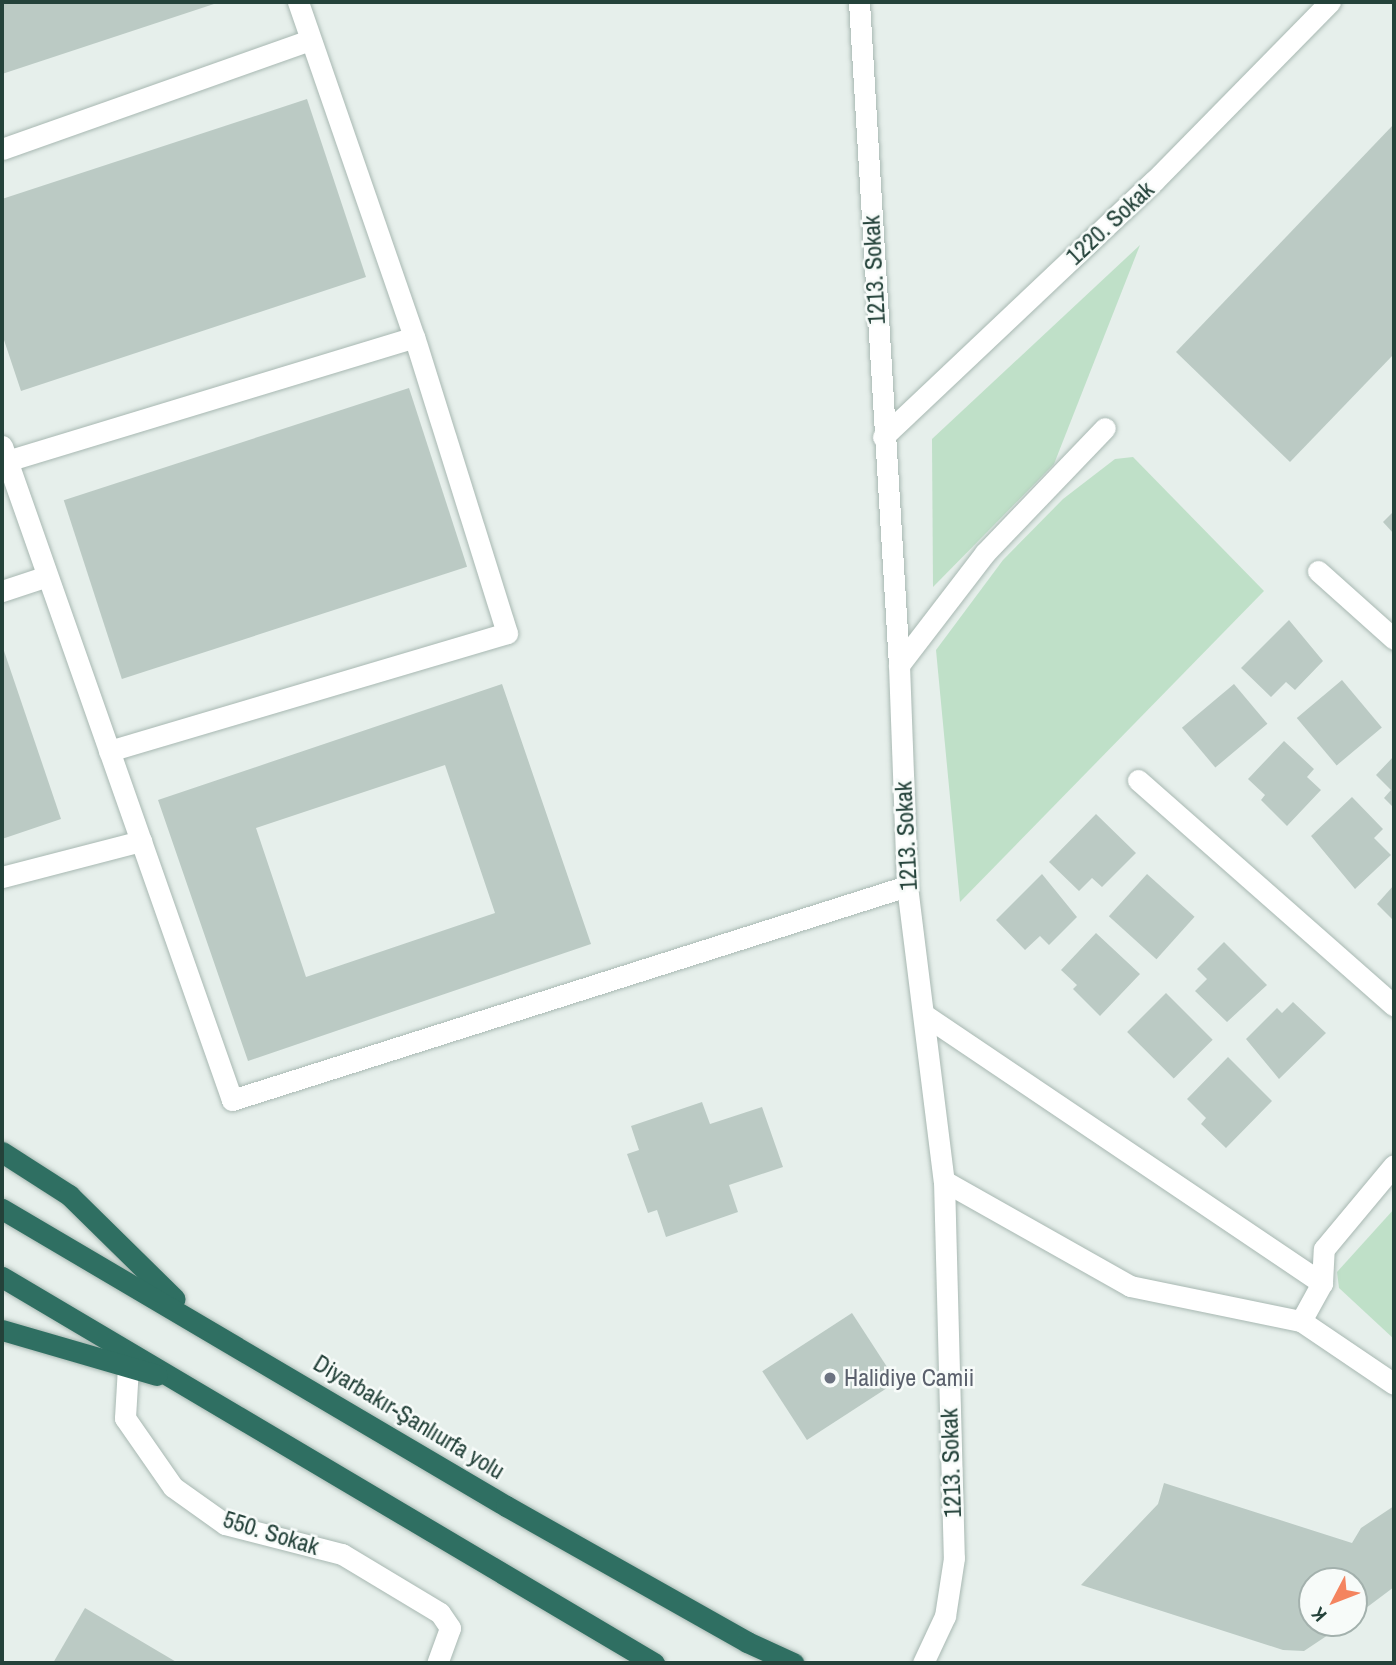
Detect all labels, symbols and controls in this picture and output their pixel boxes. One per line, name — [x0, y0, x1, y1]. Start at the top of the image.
street label: 1220. Sokak — [1060, 175, 1160, 271]
street label: 1213. Sokak — [857, 215, 891, 325]
street label: 1213. Sokak — [889, 781, 923, 891]
street label: Diyarbakır-Şanlıurfa yolu — [308, 1349, 510, 1485]
place label: Halidiye Camii — [844, 1364, 974, 1392]
marker: Halidiye Camii — [822, 1370, 838, 1386]
street label: 1213. Sokak — [935, 1408, 967, 1518]
street label: 550. Sokak — [220, 1505, 322, 1561]
north arrow — [1298, 1567, 1368, 1637]
text: K — [1305, 1602, 1332, 1628]

